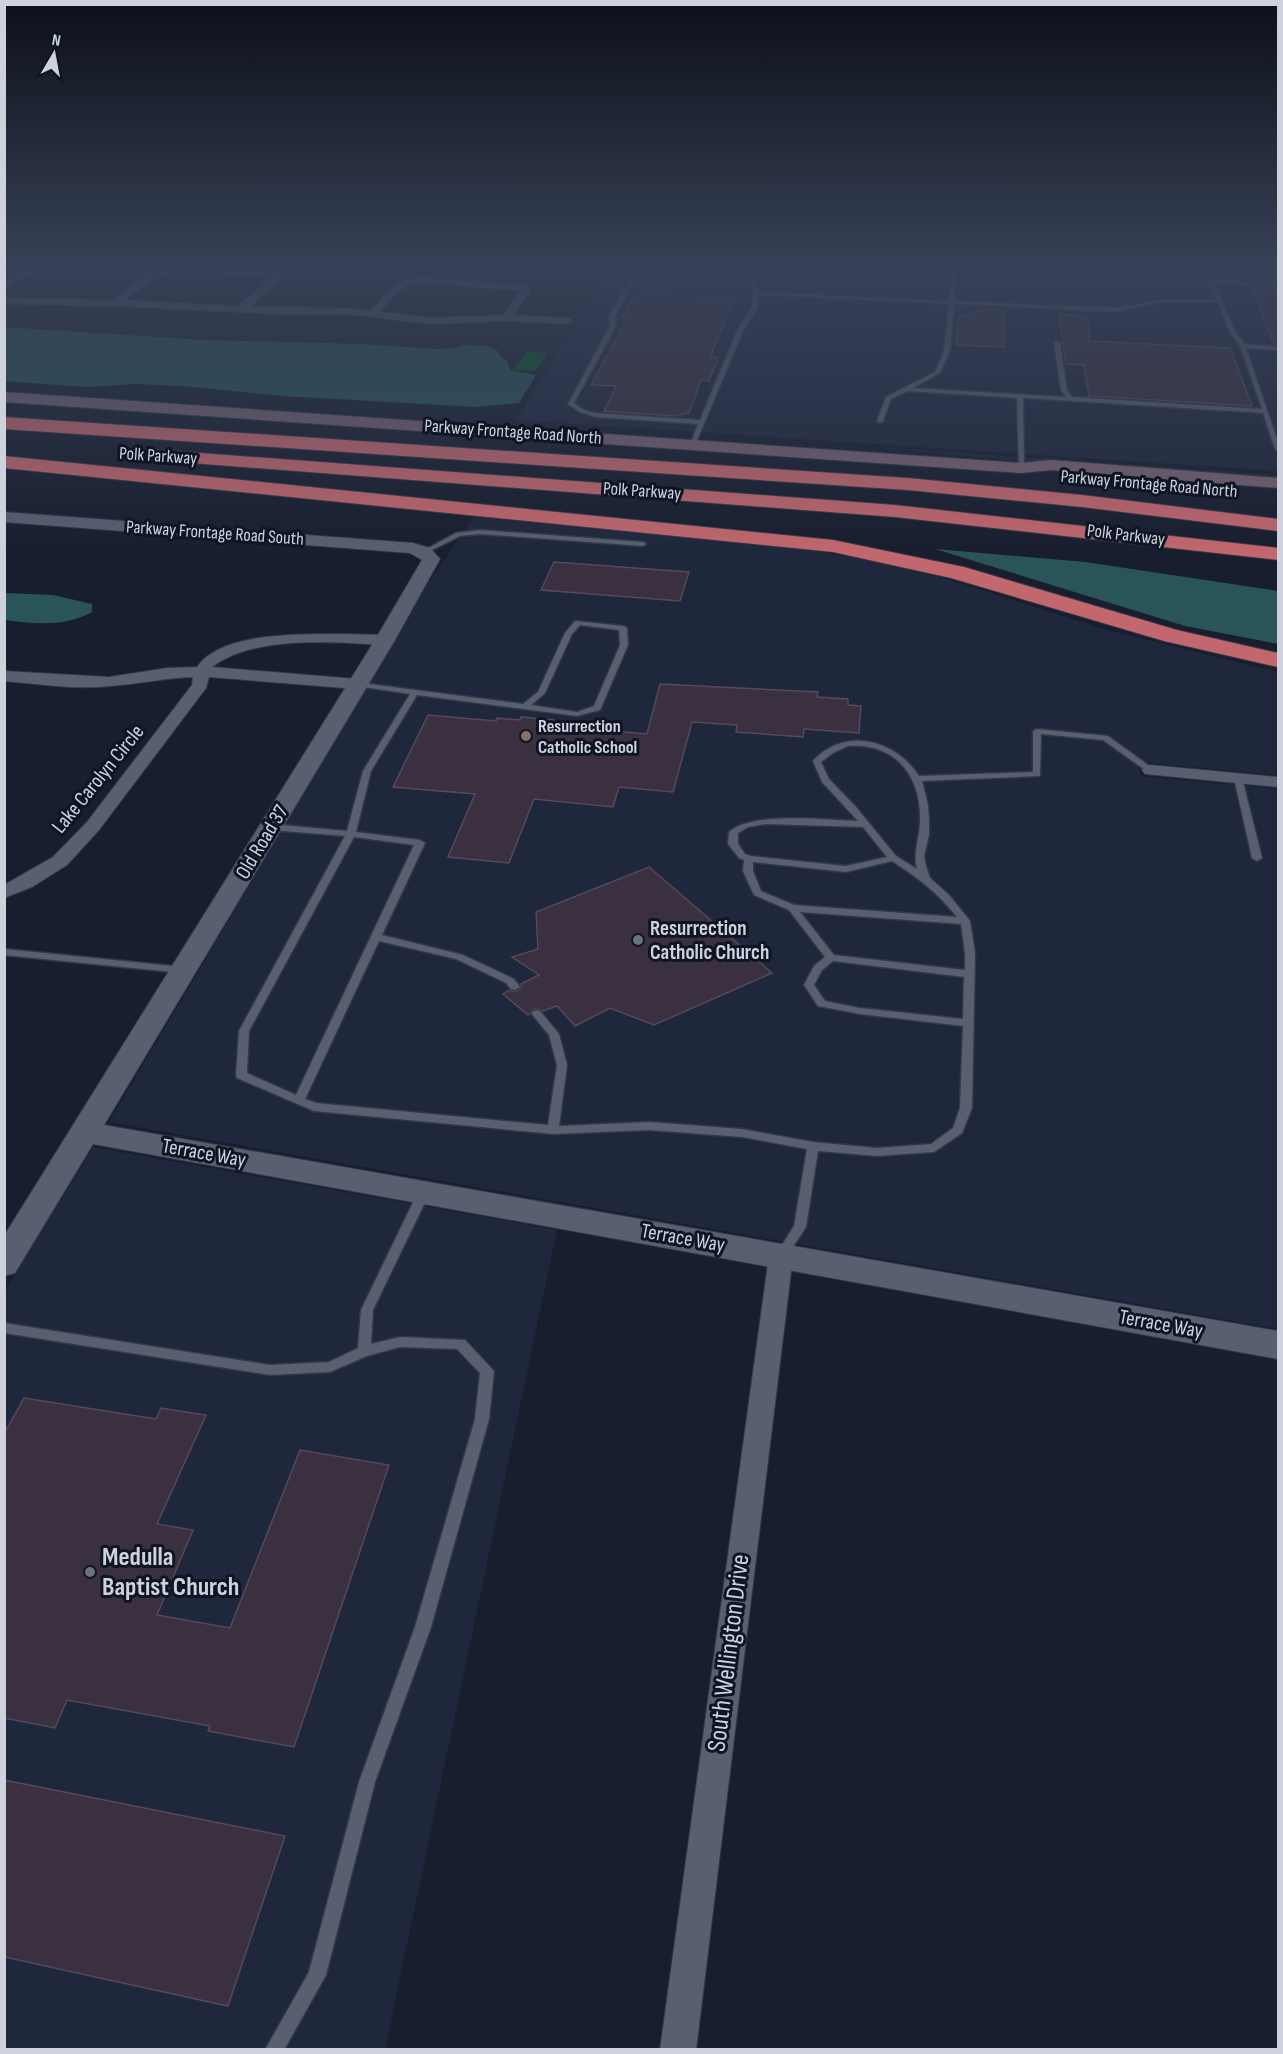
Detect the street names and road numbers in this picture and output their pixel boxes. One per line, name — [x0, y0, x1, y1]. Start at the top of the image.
street label: Parkway Frontage Road North — [424, 415, 602, 449]
street label: Polk Parkway — [118, 443, 198, 469]
street label: Parkway Frontage Road North — [1060, 466, 1238, 502]
street label: Polk Parkway — [602, 478, 682, 504]
street label: Parkway Frontage Road South — [125, 516, 305, 550]
street label: Polk Parkway — [1086, 520, 1166, 550]
street label: Lake Carolyn Circle — [47, 720, 149, 838]
street label: Old Road 37 — [230, 800, 294, 884]
street label: Terrace Way — [160, 1133, 248, 1173]
street label: Terrace Way — [639, 1218, 727, 1258]
street label: Terrace Way — [1117, 1304, 1205, 1344]
street label: South Wellington Drive — [702, 1553, 756, 1753]

